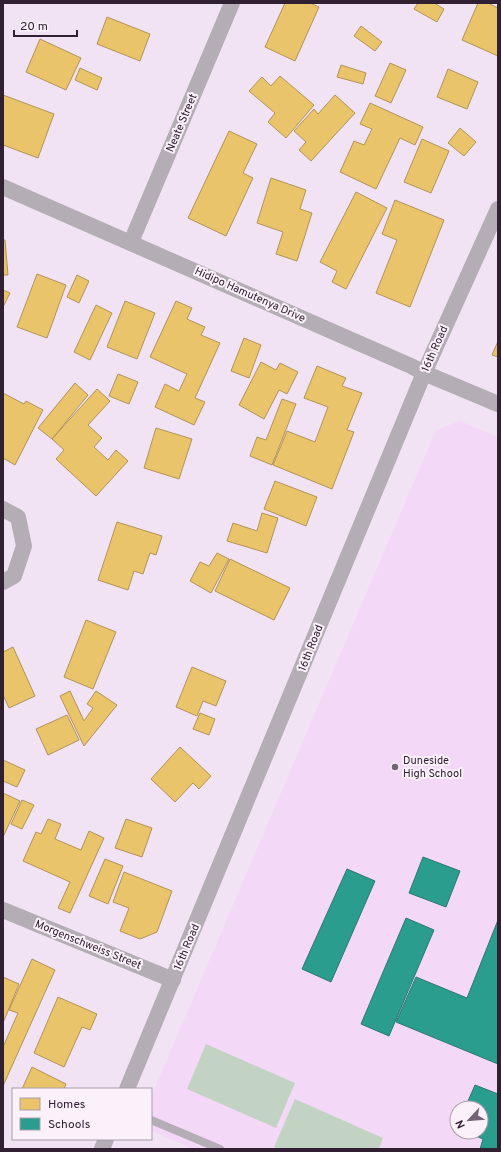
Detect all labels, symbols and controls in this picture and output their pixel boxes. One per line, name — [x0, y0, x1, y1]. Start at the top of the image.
scale bar — [14, 12, 77, 38]
text: 20 m — [20, 19, 48, 35]
street label: Neate Street — [163, 92, 201, 154]
street label: Hidipo Hamutenya Drive — [192, 264, 308, 326]
street label: 16th Road — [419, 324, 451, 374]
street label: 16th Road — [295, 623, 327, 673]
place label: Duneside High School — [403, 754, 462, 781]
marker: Duneside High School — [390, 762, 400, 772]
street label: Morgenschweiss Street — [33, 917, 143, 973]
street label: 16th Road — [171, 922, 203, 972]
legend — [12, 1088, 152, 1140]
text: Homes — [48, 1097, 85, 1113]
north arrow — [449, 1100, 489, 1140]
text: Schools — [48, 1117, 90, 1133]
text: N — [453, 1117, 469, 1131]

